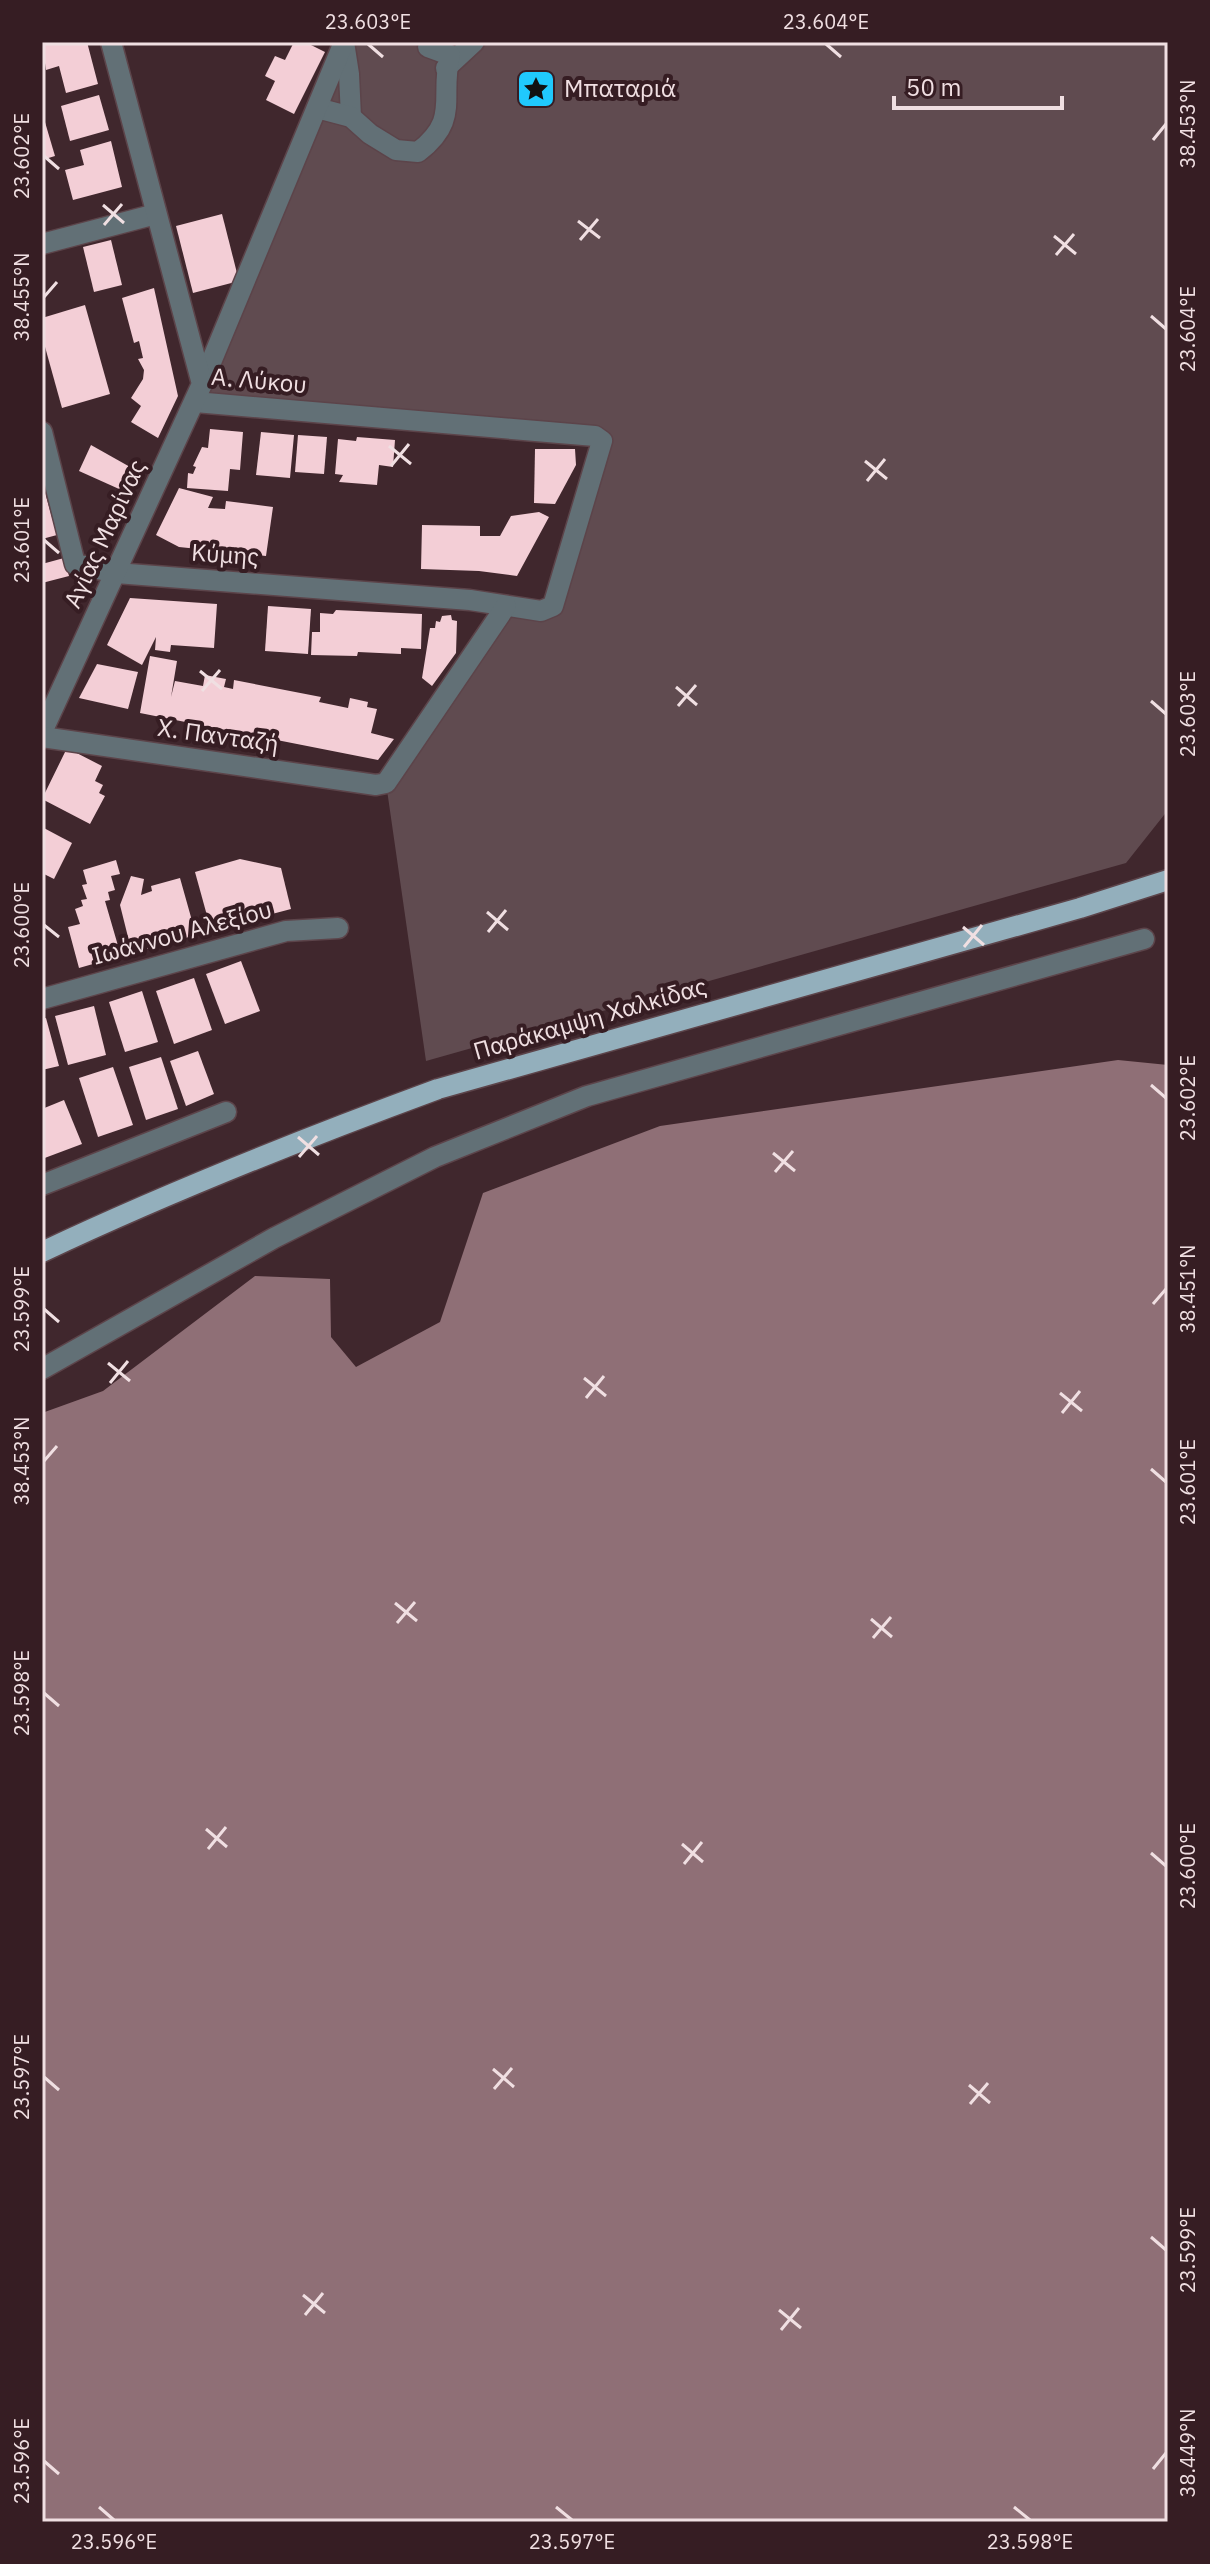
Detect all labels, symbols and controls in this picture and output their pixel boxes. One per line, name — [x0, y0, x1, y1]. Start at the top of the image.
text: 23.603°E — [325, 8, 411, 35]
text: 23.604°E — [783, 8, 869, 35]
scale bar — [894, 60, 1062, 110]
place icon: Μπαταριά — [515, 68, 557, 110]
text: 50 m — [906, 71, 961, 103]
place label: Μπαταριά — [564, 72, 676, 104]
text: 38.453°N — [1174, 80, 1201, 168]
text: 23.602°E — [8, 113, 35, 199]
text: 38.455°N — [8, 253, 35, 341]
text: 23.604°E — [1174, 286, 1201, 372]
street label: Α. Λύκου — [210, 360, 308, 400]
street label: Αγίας Μαρίνας — [56, 454, 152, 613]
text: 23.601°E — [8, 497, 35, 583]
street label: Κύμης — [190, 536, 260, 572]
text: 23.603°E — [1174, 671, 1201, 757]
street label: Χ. Πανταζή — [156, 711, 281, 759]
text: 23.600°E — [8, 882, 35, 968]
street label: Ιωάννου Αλεξίου — [88, 893, 275, 971]
street label: Παράκαμψη Χαλκίδας — [469, 969, 710, 1067]
text: 23.602°E — [1174, 1055, 1201, 1141]
text: 38.451°N — [1174, 1245, 1201, 1333]
text: 23.599°E — [8, 1266, 35, 1352]
text: 38.453°N — [8, 1417, 35, 1505]
text: 23.601°E — [1174, 1439, 1201, 1525]
text: 23.598°E — [8, 1650, 35, 1736]
text: 23.600°E — [1174, 1823, 1201, 1909]
text: 23.597°E — [8, 2034, 35, 2120]
text: 23.599°E — [1174, 2207, 1201, 2293]
text: 38.449°N — [1174, 2409, 1201, 2497]
text: 23.596°E — [8, 2418, 35, 2504]
text: 23.596°E — [71, 2528, 157, 2555]
text: 23.597°E — [529, 2528, 615, 2555]
text: 23.598°E — [987, 2528, 1073, 2555]

